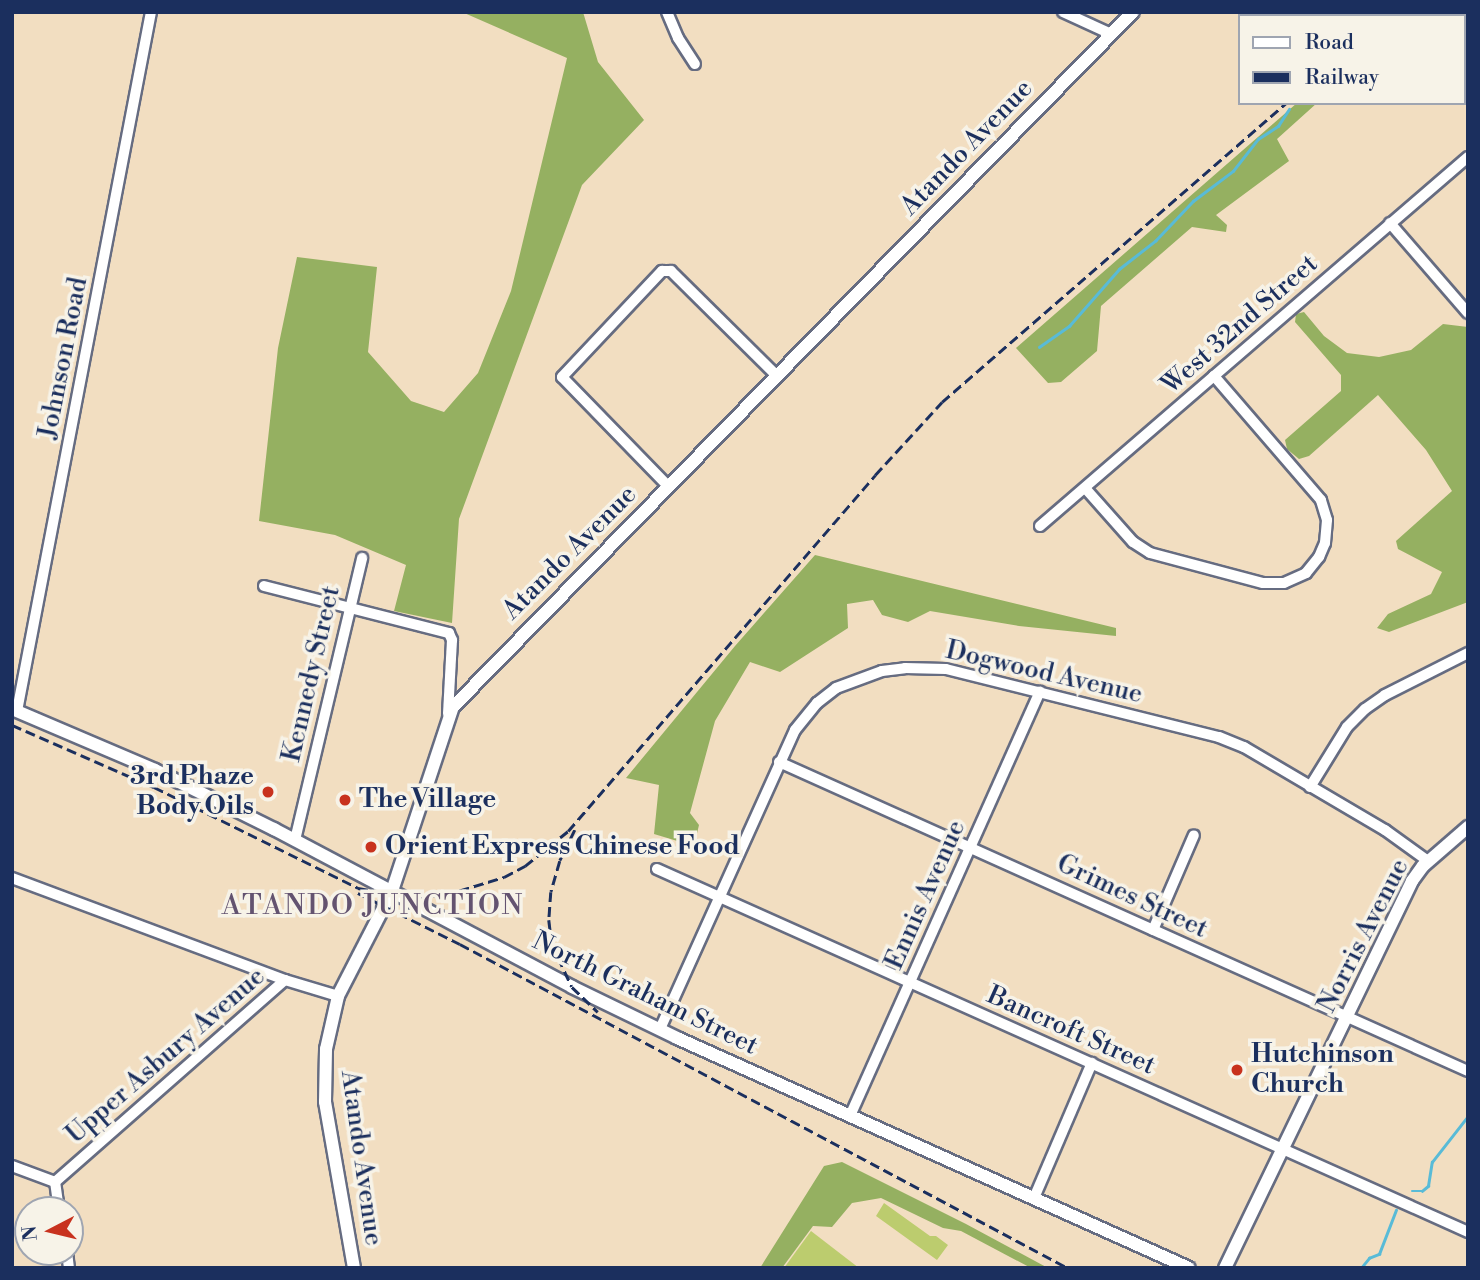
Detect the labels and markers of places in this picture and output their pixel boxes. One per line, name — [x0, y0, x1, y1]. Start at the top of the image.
place label: 3rd Phaze Body Oils — [130, 761, 254, 822]
marker: 3rd Phaze Body Oils — [260, 784, 276, 800]
place label: The Village — [359, 784, 496, 816]
marker: The Village — [337, 792, 353, 808]
place label: Orient Express Chinese Food — [385, 831, 740, 863]
marker: Orient Express Chinese Food — [363, 839, 379, 855]
place label: Hutchinson Church — [1251, 1039, 1394, 1100]
marker: Hutchinson Church — [1229, 1062, 1245, 1078]

